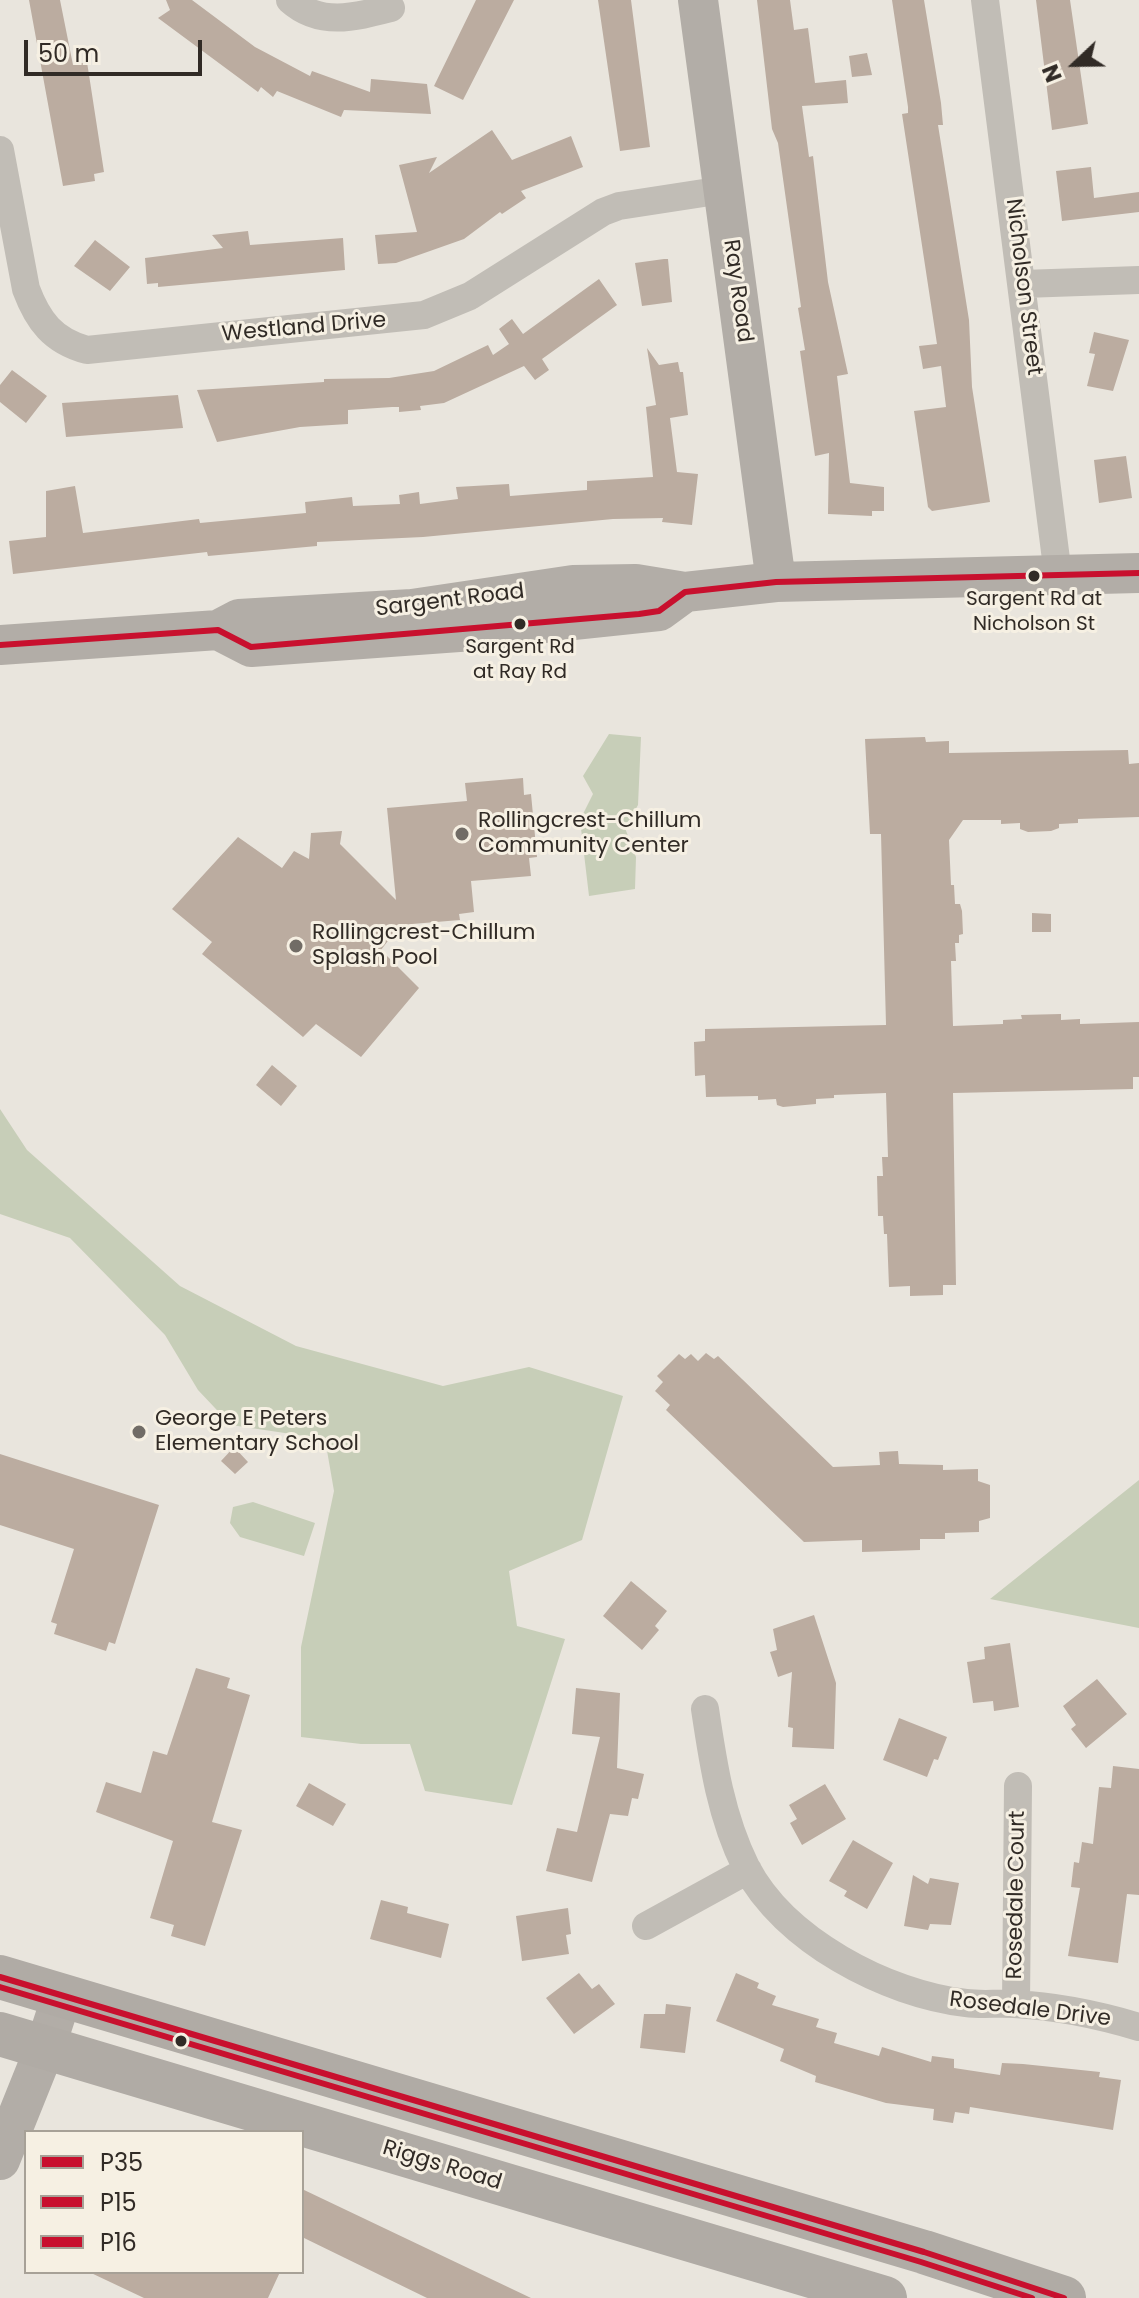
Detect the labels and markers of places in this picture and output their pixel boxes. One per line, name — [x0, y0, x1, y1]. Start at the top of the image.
marker: Sargent Rd at Nicholson St — [1026, 568, 1042, 584]
place label: Sargent Rd at Nicholson St — [966, 588, 1102, 635]
marker: Sargent Rd at Ray Rd — [512, 616, 528, 632]
place label: Sargent Rd at Ray Rd — [465, 636, 575, 683]
place label: Rollingcrest-Chillum Community Center — [478, 808, 701, 860]
marker: Rollingcrest-Chillum Community Center — [453, 825, 471, 843]
place label: Rollingcrest-Chillum Splash Pool — [312, 920, 535, 972]
marker: Rollingcrest-Chillum Splash Pool — [287, 937, 305, 955]
place label: George E Peters Elementary School — [155, 1406, 359, 1458]
marker: George E Peters Elementary School — [130, 1423, 148, 1441]
unlabelled marker — [173, 2033, 189, 2049]

